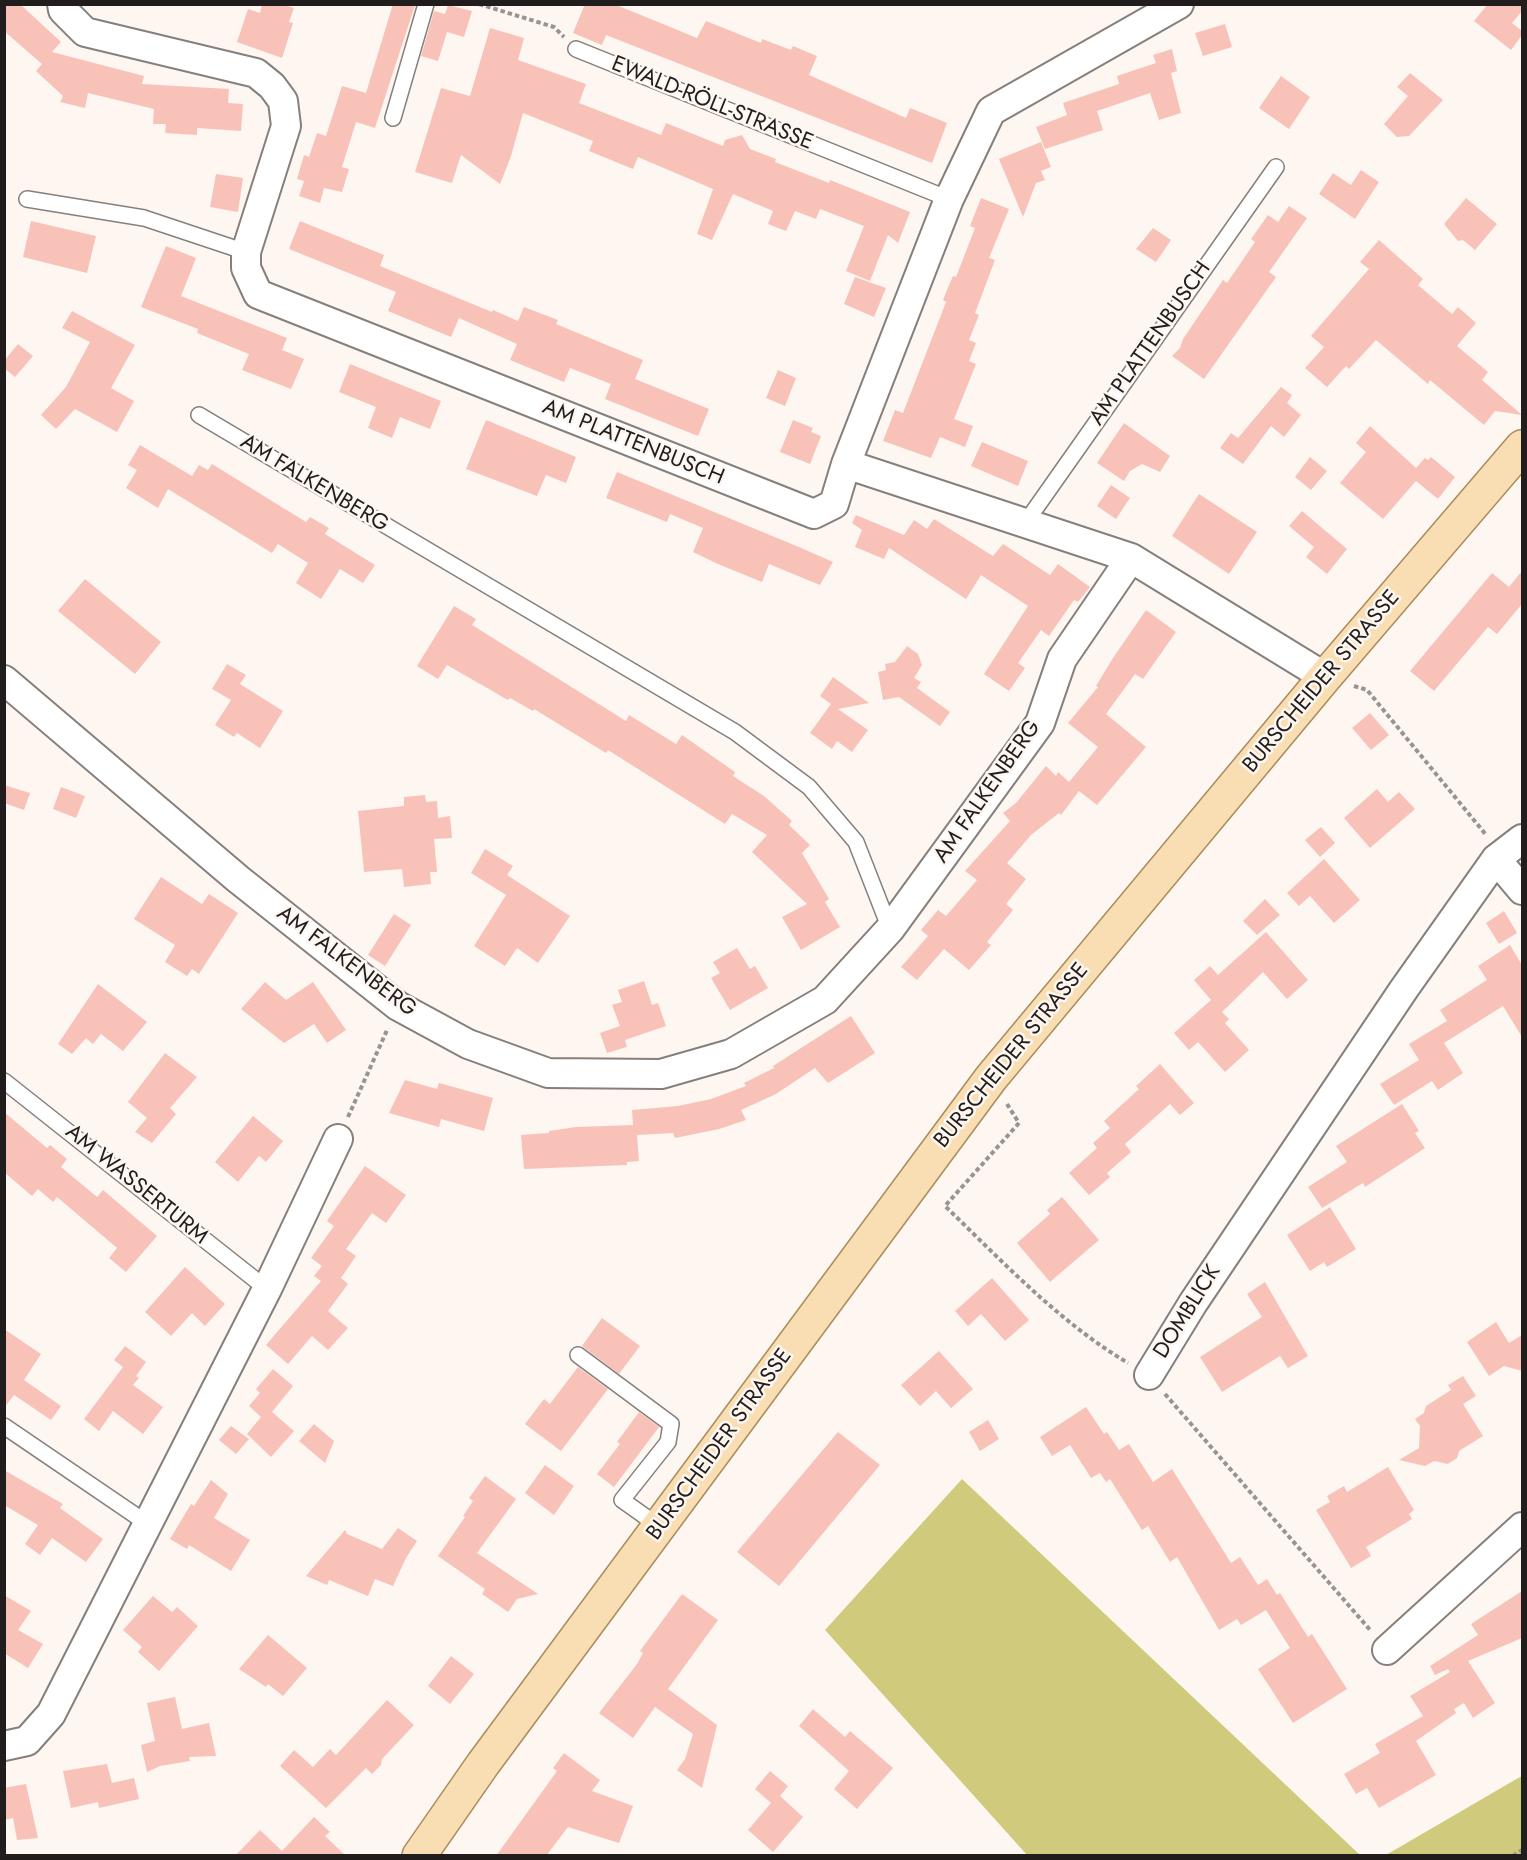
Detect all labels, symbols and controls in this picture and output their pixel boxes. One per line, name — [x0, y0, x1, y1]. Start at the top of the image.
street label: EWALD-RÖLL-STRASSE — [607, 51, 817, 157]
street label: AM PLATTENBUSCH — [1085, 257, 1217, 431]
street label: AM PLATTENBUSCH — [538, 394, 728, 492]
street label: AM FALKENBERG — [235, 429, 393, 539]
street label: BURSCHEIDER STRASSE — [1238, 585, 1406, 779]
street label: AM FALKENBERG — [929, 716, 1047, 868]
street label: AM FALKENBERG — [271, 901, 421, 1023]
street label: BURSCHEIDER STRASSE — [929, 958, 1095, 1154]
street label: AM WASSERTURM — [59, 1119, 213, 1251]
street label: DOMBLICK — [1149, 1260, 1227, 1364]
street label: BURSCHEIDER STRASSE — [642, 1344, 798, 1546]

